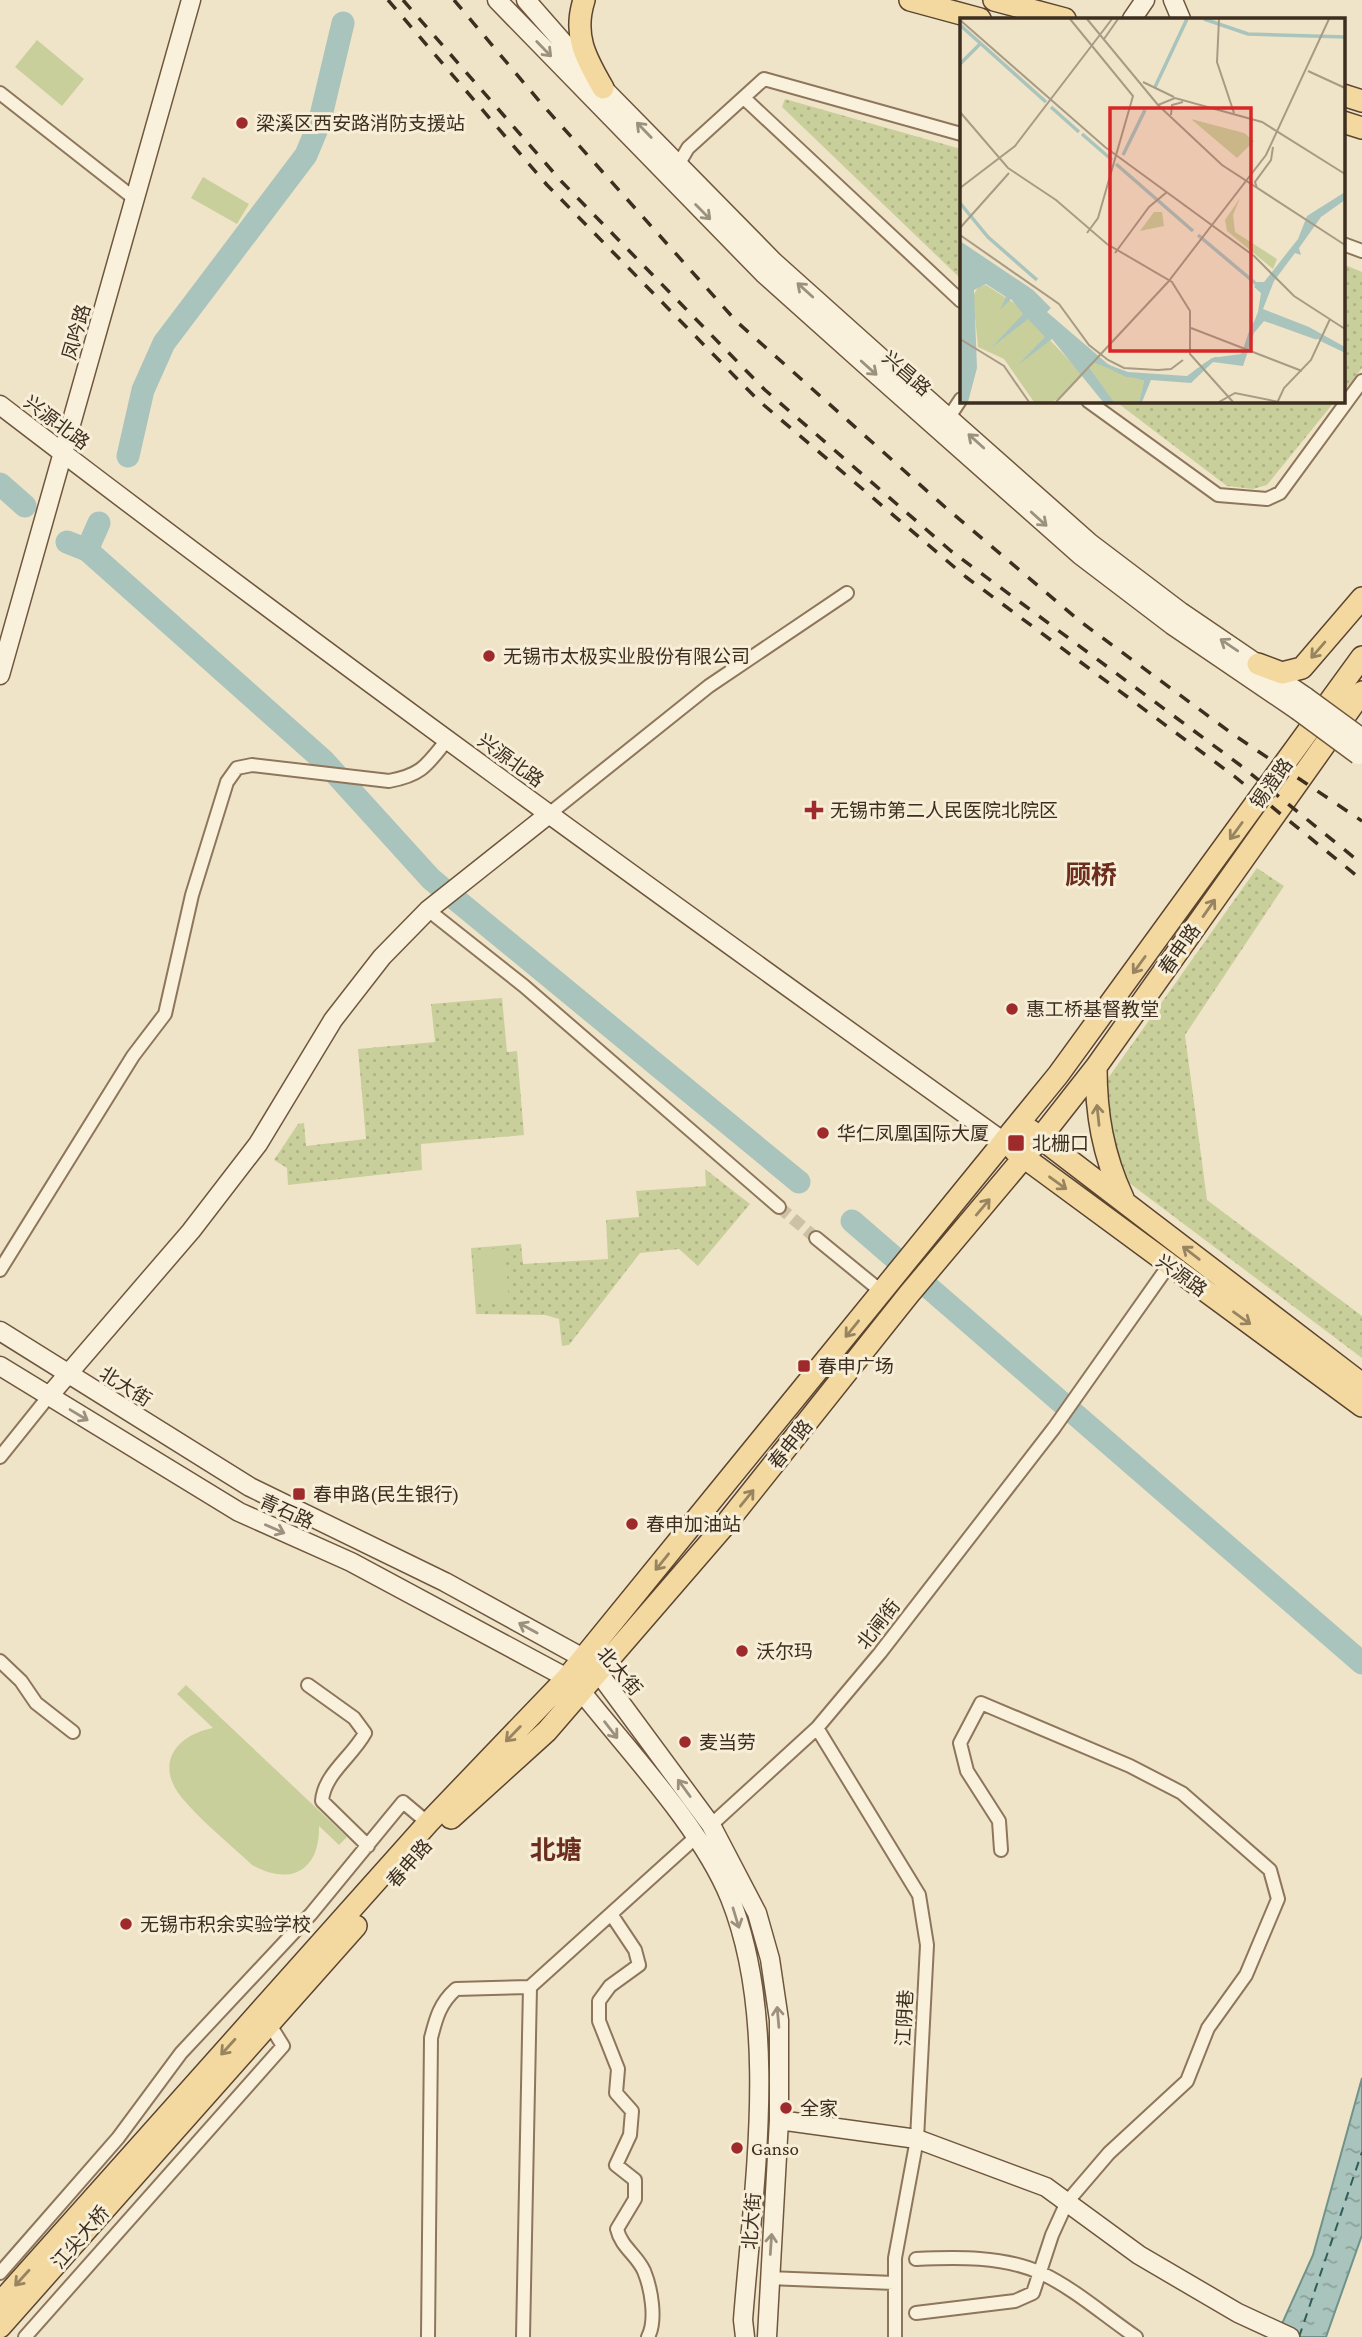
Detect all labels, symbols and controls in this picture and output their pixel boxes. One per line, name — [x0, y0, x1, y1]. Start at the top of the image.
inset map — [960, 18, 1344, 402]
one-way arrow — [536, 40, 553, 57]
place label: 梁溪区西安路消防支援站 — [256, 113, 465, 134]
marker: 梁溪区西安路消防支援站 — [234, 115, 250, 131]
one-way arrow — [635, 122, 652, 139]
one-way arrow — [694, 204, 711, 221]
one-way arrow — [797, 282, 815, 298]
street label: 凤吟路 — [59, 302, 94, 362]
street label: 兴昌路 — [878, 347, 935, 400]
one-way arrow — [860, 360, 878, 376]
street label: 兴源北路 — [20, 391, 93, 454]
one-way arrow — [967, 433, 985, 449]
one-way arrow — [1030, 511, 1048, 527]
one-way arrow — [1220, 638, 1239, 652]
one-way arrow — [1310, 641, 1326, 659]
place label: 无锡市太极实业股份有限公司 — [503, 646, 750, 667]
marker: 无锡市太极实业股份有限公司 — [481, 648, 497, 664]
street label: 兴源北路 — [474, 730, 548, 791]
street label: 锡澄路 — [1246, 754, 1297, 813]
marker: 无锡市第二人民医院北院区 — [804, 800, 824, 820]
place label: 无锡市第二人民医院北院区 — [830, 800, 1058, 821]
one-way arrow — [1229, 821, 1243, 840]
district label: 顾桥 — [1065, 861, 1117, 890]
one-way arrow — [1202, 899, 1216, 918]
street label: 春申路 — [1154, 920, 1204, 979]
one-way arrow — [1132, 955, 1146, 974]
place label: 惠工桥基督教堂 — [1026, 999, 1159, 1020]
marker: 惠工桥基督教堂 — [1004, 1001, 1020, 1017]
one-way arrow — [1092, 1104, 1105, 1127]
place label: 华仁凤凰国际大厦 — [837, 1123, 989, 1144]
marker: 华仁凤凰国际大厦 — [815, 1125, 831, 1141]
marker: 北栅口 — [1006, 1133, 1026, 1153]
place label: 北栅口 — [1032, 1133, 1089, 1154]
one-way arrow — [1048, 1176, 1067, 1191]
one-way arrow — [975, 1198, 991, 1216]
one-way arrow — [1182, 1246, 1201, 1261]
street label: 兴源路 — [1152, 1250, 1211, 1301]
one-way arrow — [1232, 1310, 1251, 1325]
one-way arrow — [844, 1319, 860, 1337]
place label: 春申广场 — [818, 1356, 894, 1377]
marker: 春申广场 — [796, 1358, 812, 1374]
street label: 北大街 — [96, 1362, 155, 1410]
one-way arrow — [68, 1408, 88, 1422]
street label: 春申路 — [764, 1416, 816, 1473]
place label: 春申路(民生银行) — [313, 1484, 459, 1506]
marker: 春申路(民生银行) — [291, 1486, 307, 1502]
one-way arrow — [739, 1489, 755, 1507]
street label: 青石路 — [256, 1490, 317, 1533]
place label: 春申加油站 — [646, 1514, 741, 1535]
marker: 春申加油站 — [624, 1516, 640, 1532]
one-way arrow — [264, 1523, 286, 1536]
one-way arrow — [654, 1552, 669, 1570]
street label: 北闸街 — [853, 1595, 904, 1653]
one-way arrow — [518, 1621, 539, 1634]
place label: 沃尔玛 — [756, 1641, 813, 1662]
street label: 北大街 — [593, 1643, 646, 1700]
marker: 沃尔玛 — [734, 1643, 750, 1659]
one-way arrow — [604, 1720, 619, 1738]
one-way arrow — [505, 1725, 522, 1742]
place label: 麦当劳 — [699, 1732, 756, 1753]
marker: 麦当劳 — [677, 1734, 693, 1750]
one-way arrow — [677, 1779, 691, 1798]
street label: 春申路 — [383, 1835, 436, 1892]
district label: 北塘 — [530, 1836, 582, 1865]
one-way arrow — [730, 1907, 743, 1929]
place label: 无锡市积余实验学校 — [140, 1914, 311, 1935]
marker: 无锡市积余实验学校 — [118, 1916, 134, 1932]
street label: 江阴巷 — [893, 1989, 916, 2047]
one-way arrow — [771, 2006, 784, 2029]
one-way arrow — [220, 2038, 236, 2056]
place label: 全家 — [800, 2098, 838, 2119]
marker: 全家 — [778, 2100, 794, 2116]
place label: Ganso — [751, 2138, 799, 2159]
marker: Ganso — [729, 2140, 745, 2156]
street label: 北大街 — [739, 2192, 764, 2250]
street label: 江尖大桥 — [48, 2202, 113, 2273]
one-way arrow — [764, 2233, 777, 2256]
one-way arrow — [14, 2269, 30, 2287]

